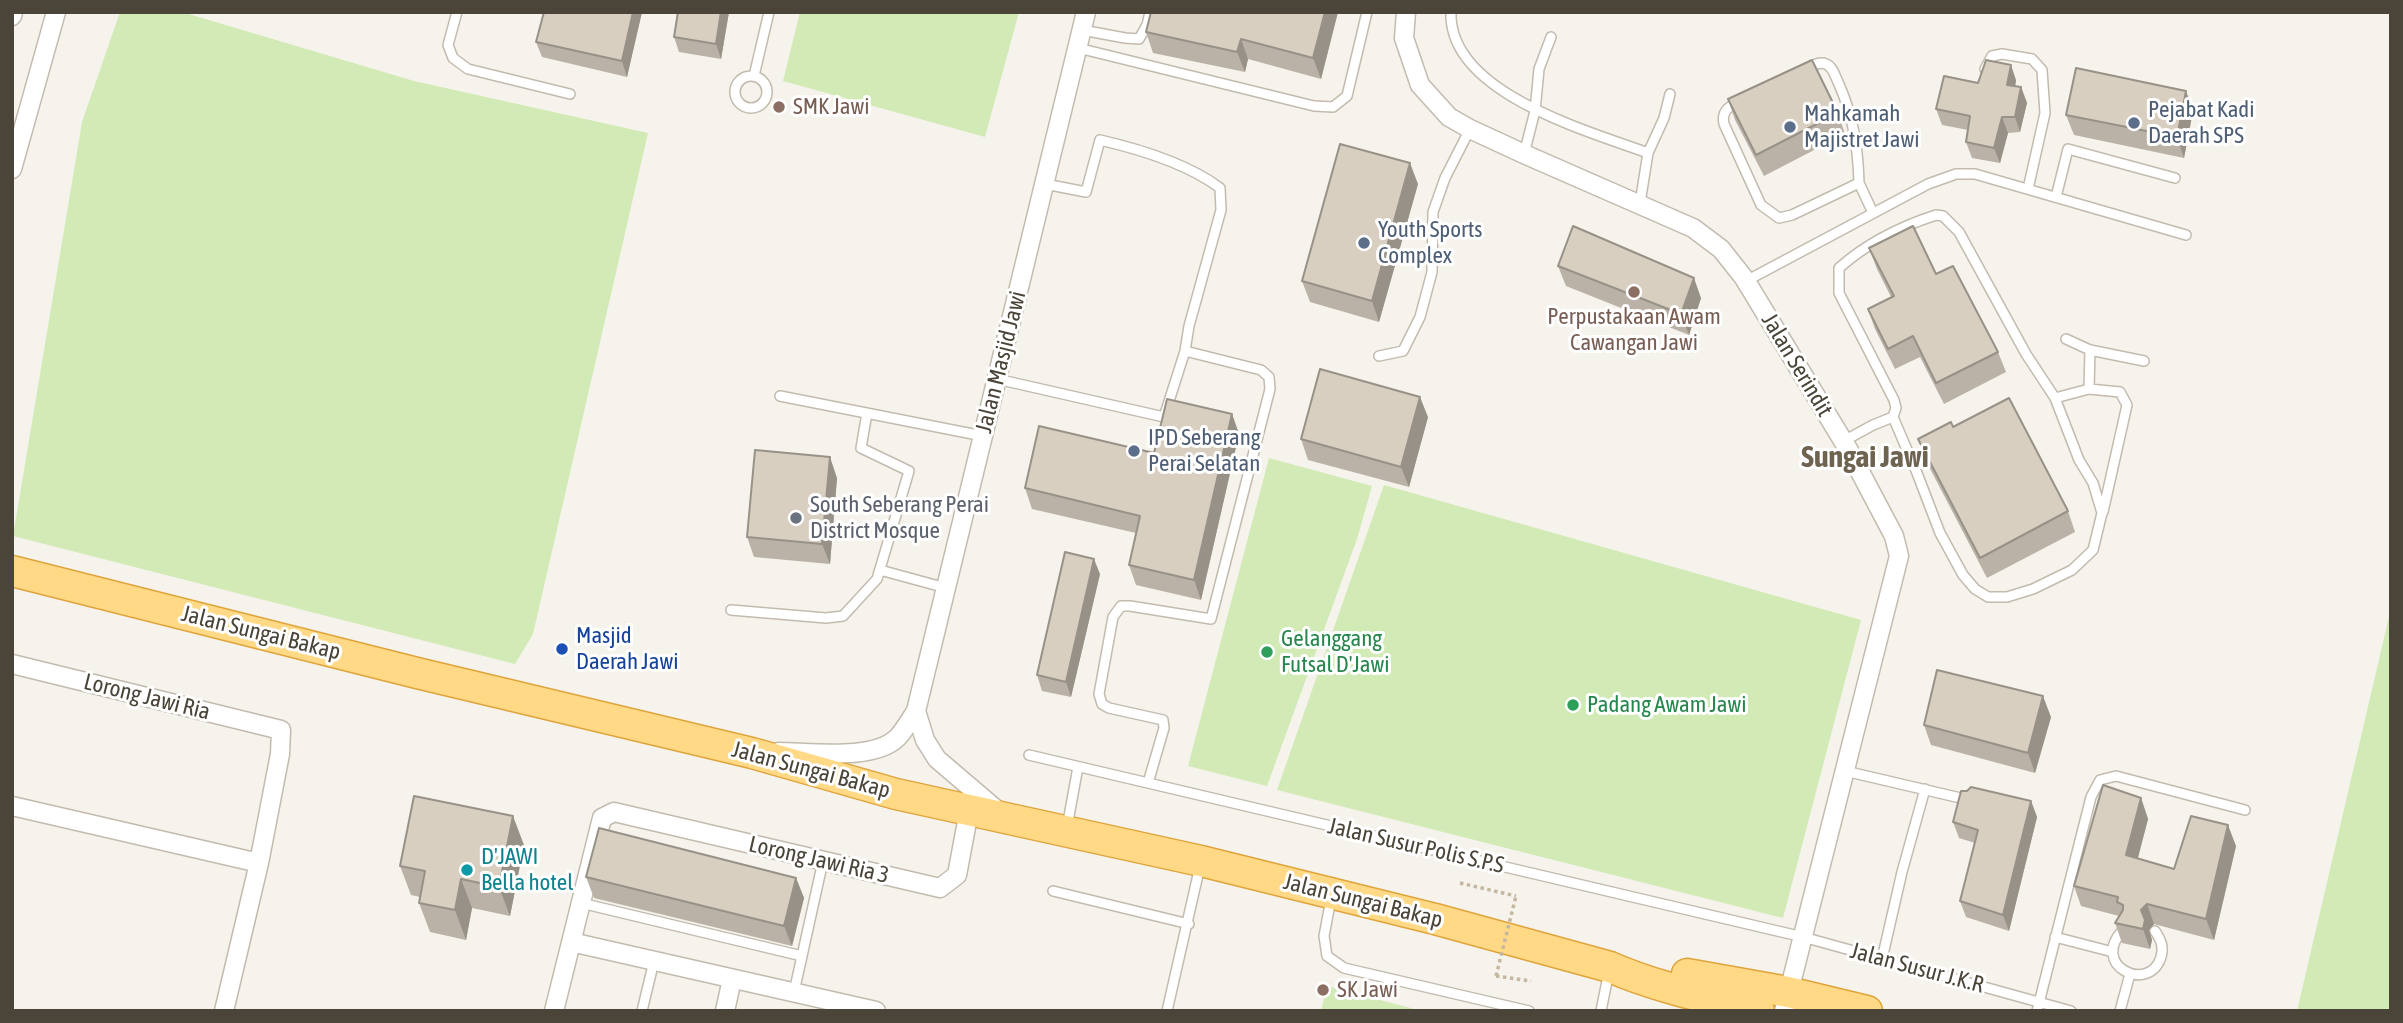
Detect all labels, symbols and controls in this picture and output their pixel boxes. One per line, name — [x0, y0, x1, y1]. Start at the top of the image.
place label: SMK Jawi — [793, 93, 870, 121]
place label: Pejabat Kadi Daerah SPS — [2148, 96, 2255, 150]
marker: SMK Jawi — [771, 99, 787, 115]
place label: Mahkamah Majistret Jawi — [1804, 100, 1920, 154]
marker: Pejabat Kadi Daerah SPS — [2126, 115, 2142, 131]
marker: Mahkamah Majistret Jawi — [1782, 119, 1798, 135]
place label: Youth Sports Complex — [1378, 216, 1482, 270]
marker: Youth Sports Complex — [1356, 235, 1372, 251]
marker: Perpustakaan Awam Cawangan Jawi — [1626, 284, 1642, 300]
street label: Jalan Masjid Jawi — [970, 288, 1032, 436]
place label: Perpustakaan Awam Cawangan Jawi — [1547, 303, 1721, 357]
street label: Jalan Serindit — [1755, 308, 1839, 422]
place label: IPD Seberang Perai Selatan — [1148, 424, 1261, 478]
district label: Sungai Jawi — [1801, 440, 1929, 476]
marker: IPD Seberang Perai Selatan — [1126, 443, 1142, 459]
place label: South Seberang Perai District Mosque — [810, 491, 989, 545]
marker: South Seberang Perai District Mosque — [788, 510, 804, 526]
street label: Jalan Sungai Bakap — [179, 600, 343, 666]
place label: Masjid Daerah Jawi — [576, 622, 678, 676]
place label: Gelanggang Futsal D'Jawi — [1281, 625, 1390, 679]
marker: Masjid Daerah Jawi — [554, 641, 570, 657]
marker: Gelanggang Futsal D'Jawi — [1259, 644, 1275, 660]
street label: Lorong Jawi Ria — [81, 668, 213, 726]
place label: Padang Awam Jawi — [1587, 691, 1747, 719]
marker: Padang Awam Jawi — [1565, 697, 1581, 713]
street label: Jalan Sungai Bakap — [729, 736, 893, 804]
street label: Jalan Susur Polis S.P.S — [1325, 812, 1507, 880]
street label: Lorong Jawi Ria 3 — [746, 830, 892, 890]
place label: D'JAWI Bella hotel — [481, 843, 573, 897]
marker: D'JAWI Bella hotel — [459, 862, 475, 878]
street label: Jalan Sungai Bakap — [1281, 868, 1445, 934]
street label: Jalan Susur J.K.R — [1847, 937, 1987, 999]
place label: SK Jawi — [1337, 976, 1398, 1004]
marker: SK Jawi — [1315, 982, 1331, 998]

